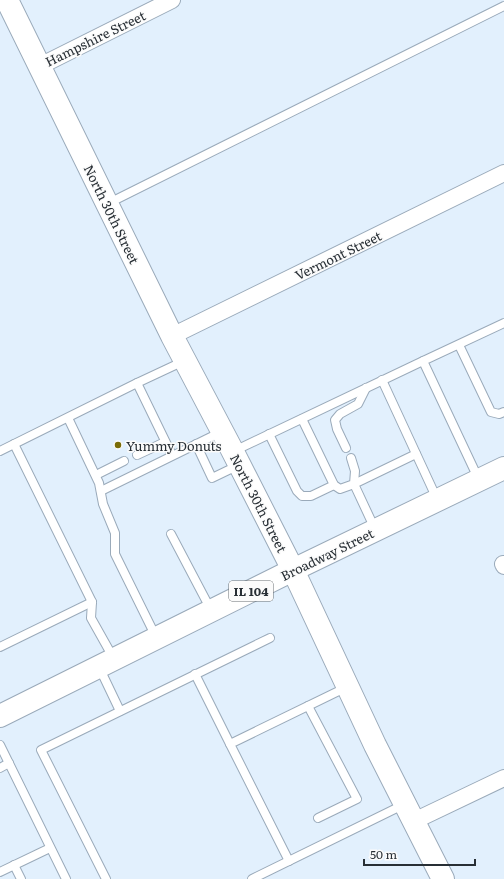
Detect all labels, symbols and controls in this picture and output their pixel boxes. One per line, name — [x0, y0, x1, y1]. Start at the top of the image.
street label: Hampshire Street — [42, 5, 149, 71]
street label: North 30th Street — [80, 161, 145, 268]
street label: Vermont Street — [291, 225, 385, 284]
place label: Yummy Donuts — [126, 436, 222, 455]
marker: Yummy Donuts — [113, 440, 123, 450]
street label: North 30th Street — [226, 450, 292, 556]
street label: Broadway Street — [277, 523, 377, 585]
road number: IL 104 — [229, 581, 273, 601]
scale bar — [364, 841, 475, 867]
text: 50 m — [370, 845, 397, 863]

